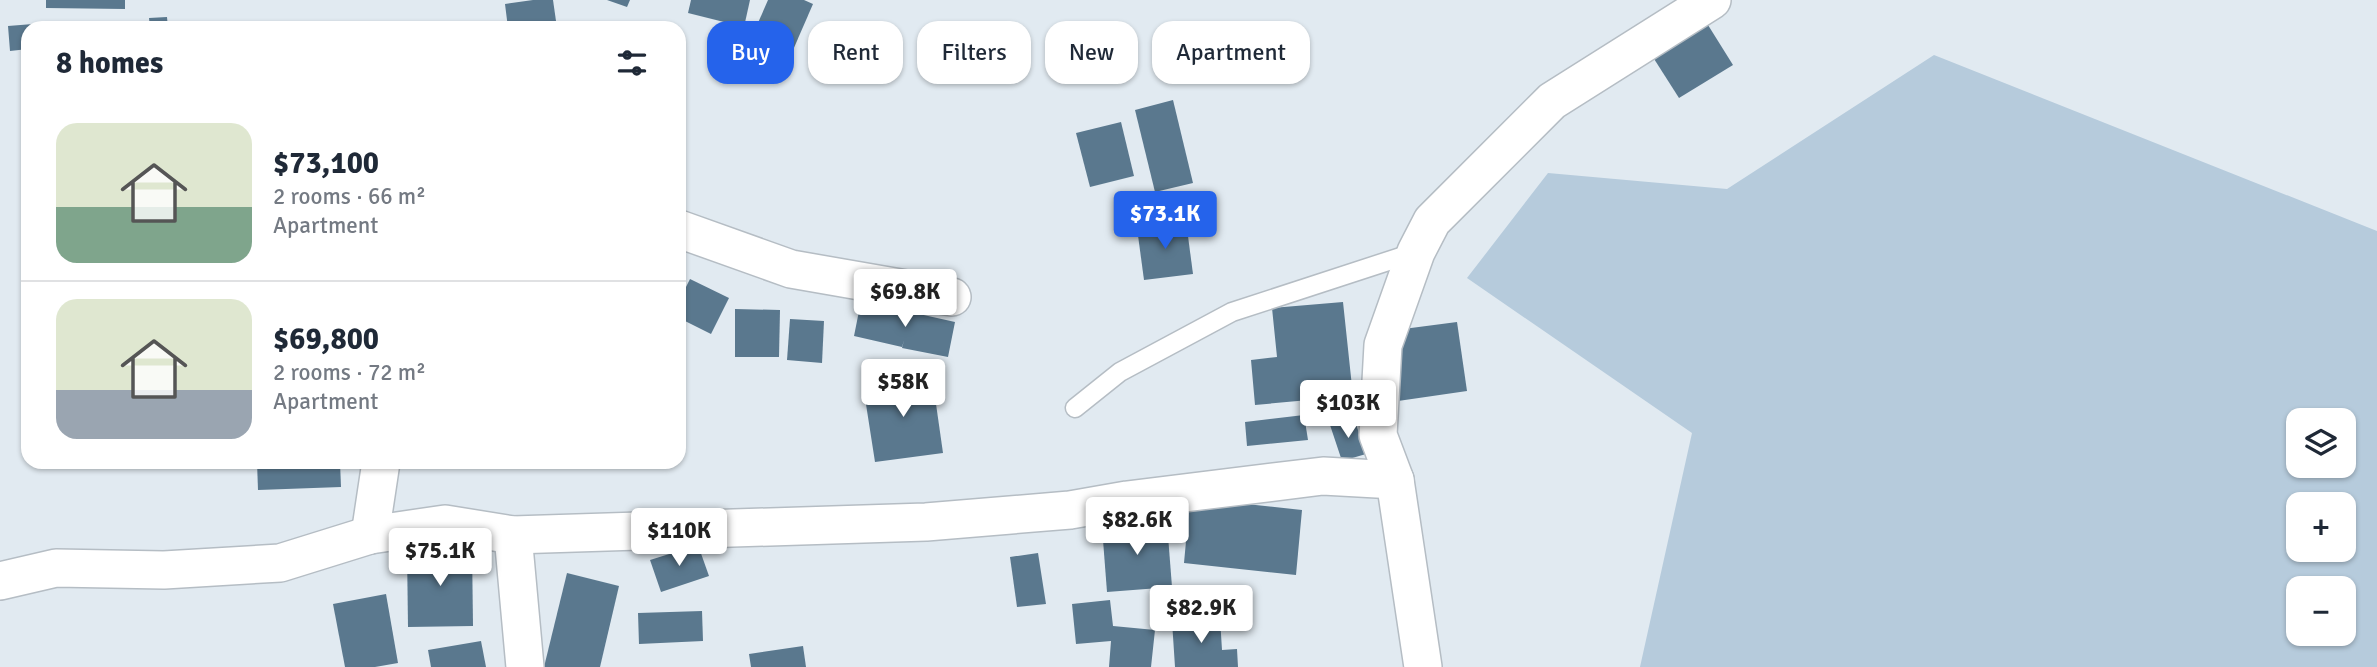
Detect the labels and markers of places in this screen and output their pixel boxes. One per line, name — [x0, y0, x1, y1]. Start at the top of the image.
pin: $73.1K — [1108, 191, 1222, 251]
pin: $69.8K — [848, 270, 962, 329]
pin: $58K — [862, 360, 944, 419]
pin: $103K — [1299, 380, 1397, 440]
pin: $82.6K — [1080, 498, 1194, 557]
pin: $110K — [630, 508, 728, 568]
pin: $75.1K — [383, 528, 497, 588]
pin: $82.9K — [1144, 586, 1258, 645]

